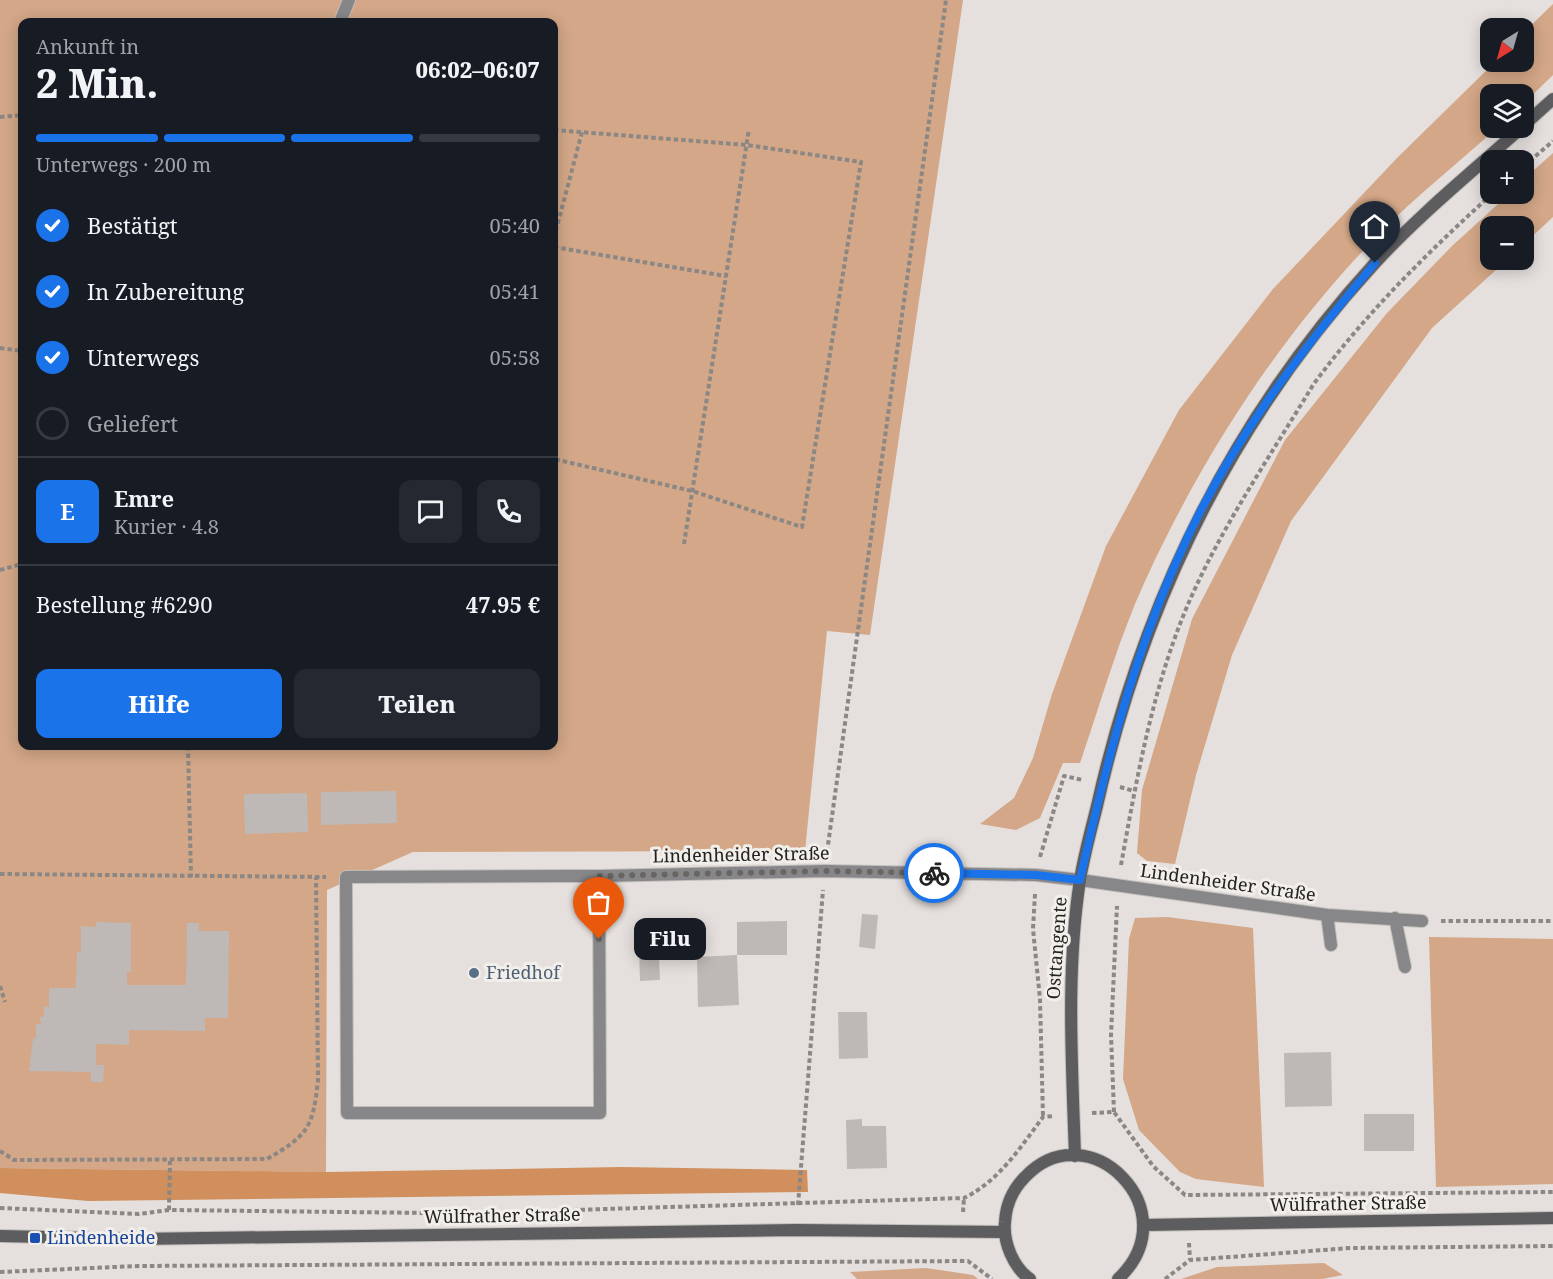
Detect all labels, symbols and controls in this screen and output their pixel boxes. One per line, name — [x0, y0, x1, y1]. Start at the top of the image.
north arrow — [1480, 18, 1534, 72]
map controls — [1480, 18, 1534, 270]
text: Ankunft in — [36, 33, 139, 60]
text: 06:02–06:07 — [416, 54, 540, 84]
text: 2 Min. — [36, 56, 158, 109]
button: layers — [1480, 84, 1534, 138]
button: + — [1480, 150, 1534, 204]
text: Unterwegs · 200 m — [36, 151, 211, 178]
pin — [1349, 201, 1400, 263]
icon: check — [36, 209, 69, 242]
text: Bestätigt — [87, 210, 178, 240]
icon: home — [1358, 210, 1391, 243]
text: 05:40 — [490, 212, 540, 239]
button: − — [1480, 216, 1534, 270]
icon: check — [36, 275, 69, 308]
text: In Zubereitung — [87, 276, 244, 306]
text: 05:41 — [490, 278, 540, 305]
icon: check — [36, 341, 69, 374]
text: Unterwegs — [87, 342, 199, 372]
text: 05:58 — [490, 344, 540, 371]
text: Geliefert — [87, 408, 178, 438]
button: chat — [399, 480, 462, 543]
button: phone — [477, 480, 540, 543]
text: Emre — [114, 483, 174, 513]
text: E — [60, 496, 75, 526]
text: Kurier · 4.8 — [114, 513, 219, 540]
text: Bestellung #6290 — [36, 589, 212, 619]
text: 47.95 € — [466, 589, 540, 619]
button: Hilfe — [36, 669, 282, 738]
button: Teilen — [294, 669, 540, 738]
street label: Lindenheider Straße — [652, 840, 830, 868]
courier — [904, 843, 964, 903]
icon: bike — [918, 857, 951, 890]
street label: Lindenheider Straße — [1139, 858, 1318, 906]
pin — [573, 877, 624, 939]
icon: bag — [582, 886, 615, 919]
street label: Osttangente — [1040, 896, 1072, 1000]
callout: Filu — [635, 918, 707, 960]
text: Filu — [650, 925, 690, 952]
place label: Friedhof — [486, 960, 561, 984]
marker: Friedhof — [467, 966, 481, 980]
street label: Wülfrather Straße — [1269, 1190, 1427, 1216]
street label: Wülfrather Straße — [423, 1202, 581, 1228]
place label: Lindenheide — [47, 1225, 155, 1249]
marker: Lindenheide — [28, 1231, 42, 1245]

